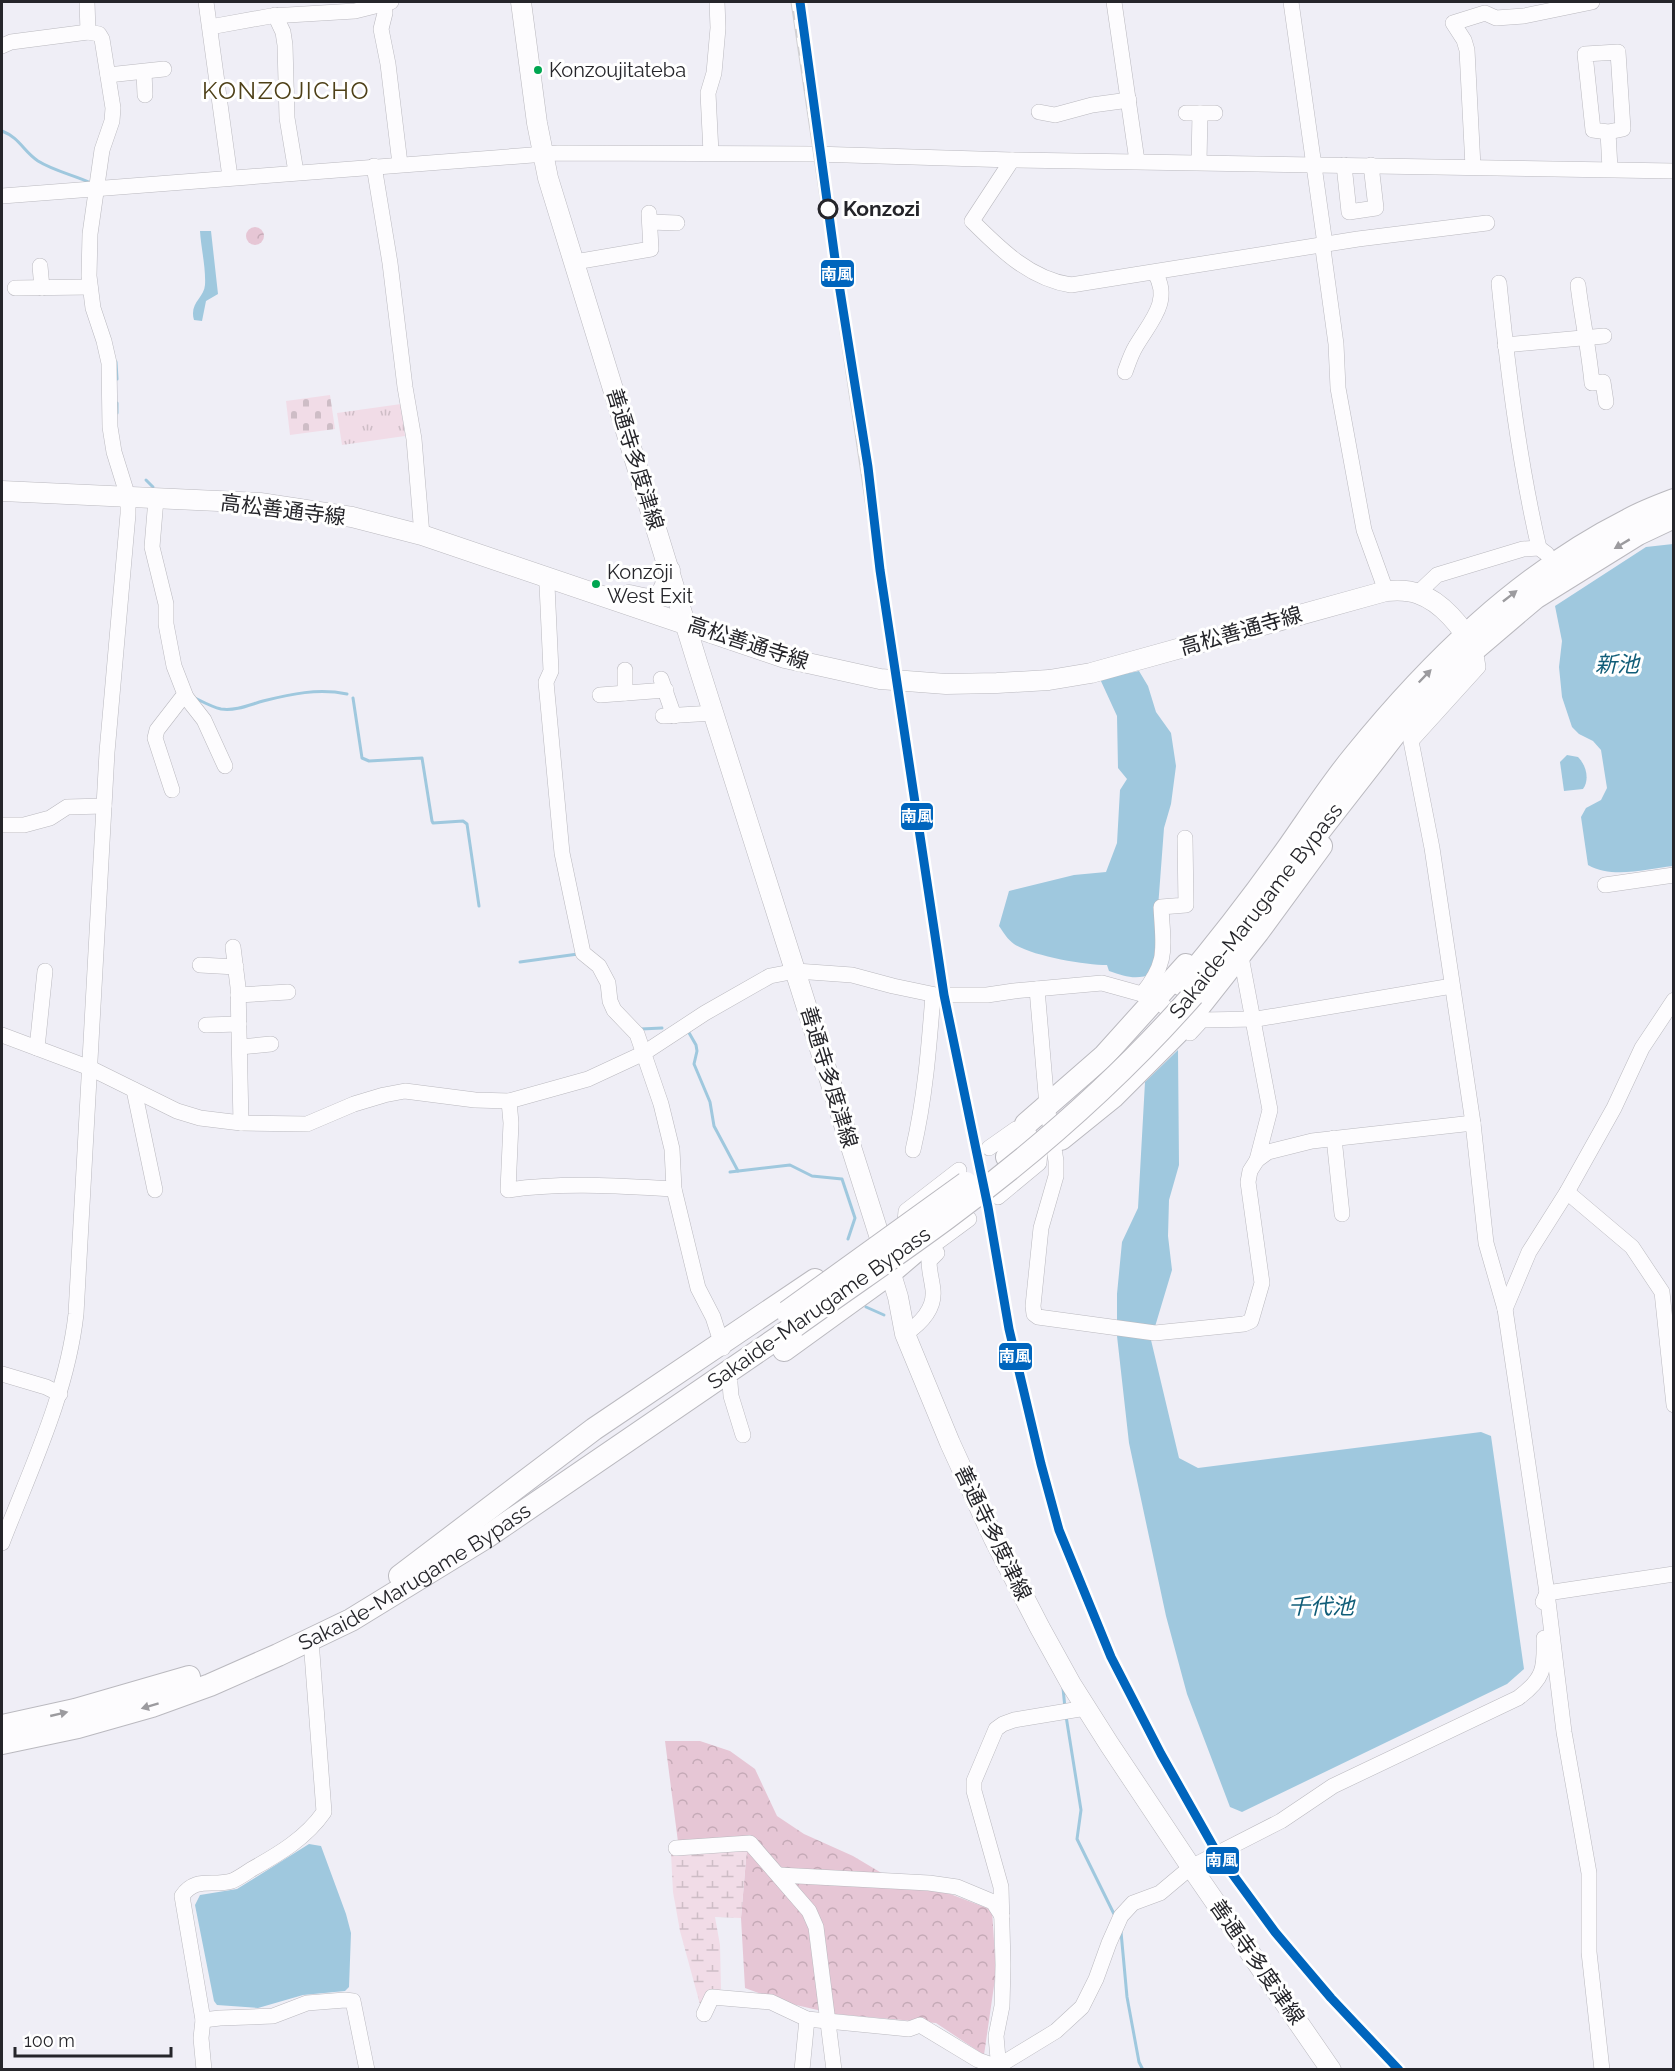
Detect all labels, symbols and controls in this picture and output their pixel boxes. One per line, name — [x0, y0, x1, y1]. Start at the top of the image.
place label: Konzoujitateba — [549, 58, 686, 82]
marker: Konzoujitateba — [532, 64, 544, 76]
district label: KONZOJICHO — [202, 76, 370, 105]
place label: Konzozi — [843, 196, 920, 221]
marker: Konzozi — [818, 199, 838, 219]
line badge: 南風 — [820, 259, 855, 288]
text: 南風 — [821, 265, 853, 284]
street label: 善通寺多度津線 — [602, 385, 669, 533]
street label: 高松善通寺線 — [219, 489, 347, 530]
one-way arrow — [1613, 539, 1630, 549]
place label: Konzōji West Exit — [607, 560, 693, 608]
marker: Konzōji West Exit — [590, 578, 602, 590]
one-way arrow — [1502, 589, 1518, 602]
street label: 高松善通寺線 — [1177, 601, 1305, 660]
street label: 高松善通寺線 — [684, 611, 812, 674]
water label: 新池 — [1595, 651, 1641, 677]
one-way arrow — [1418, 669, 1432, 683]
street label: Sakaide-Marugame Bypass — [1164, 798, 1347, 1023]
line badge: 南風 — [900, 802, 934, 831]
text: 南風 — [901, 807, 933, 826]
street label: 善通寺多度津線 — [796, 1003, 863, 1151]
street label: Sakaide-Marugame Bypass — [702, 1221, 935, 1394]
line badge: 南風 — [998, 1342, 1033, 1371]
text: 南風 — [999, 1347, 1031, 1366]
street label: 善通寺多度津線 — [950, 1461, 1037, 1604]
street label: Sakaide-Marugame Bypass — [294, 1498, 535, 1655]
water label: 千代池 — [1288, 1593, 1356, 1619]
one-way arrow — [141, 1702, 159, 1711]
one-way arrow — [49, 1709, 68, 1718]
line badge: 南風 — [1205, 1846, 1240, 1875]
text: 南風 — [1206, 1851, 1238, 1870]
street label: 善通寺多度津線 — [1205, 1894, 1310, 2029]
scale bar — [15, 2020, 171, 2058]
text: 100 m — [24, 2030, 75, 2051]

